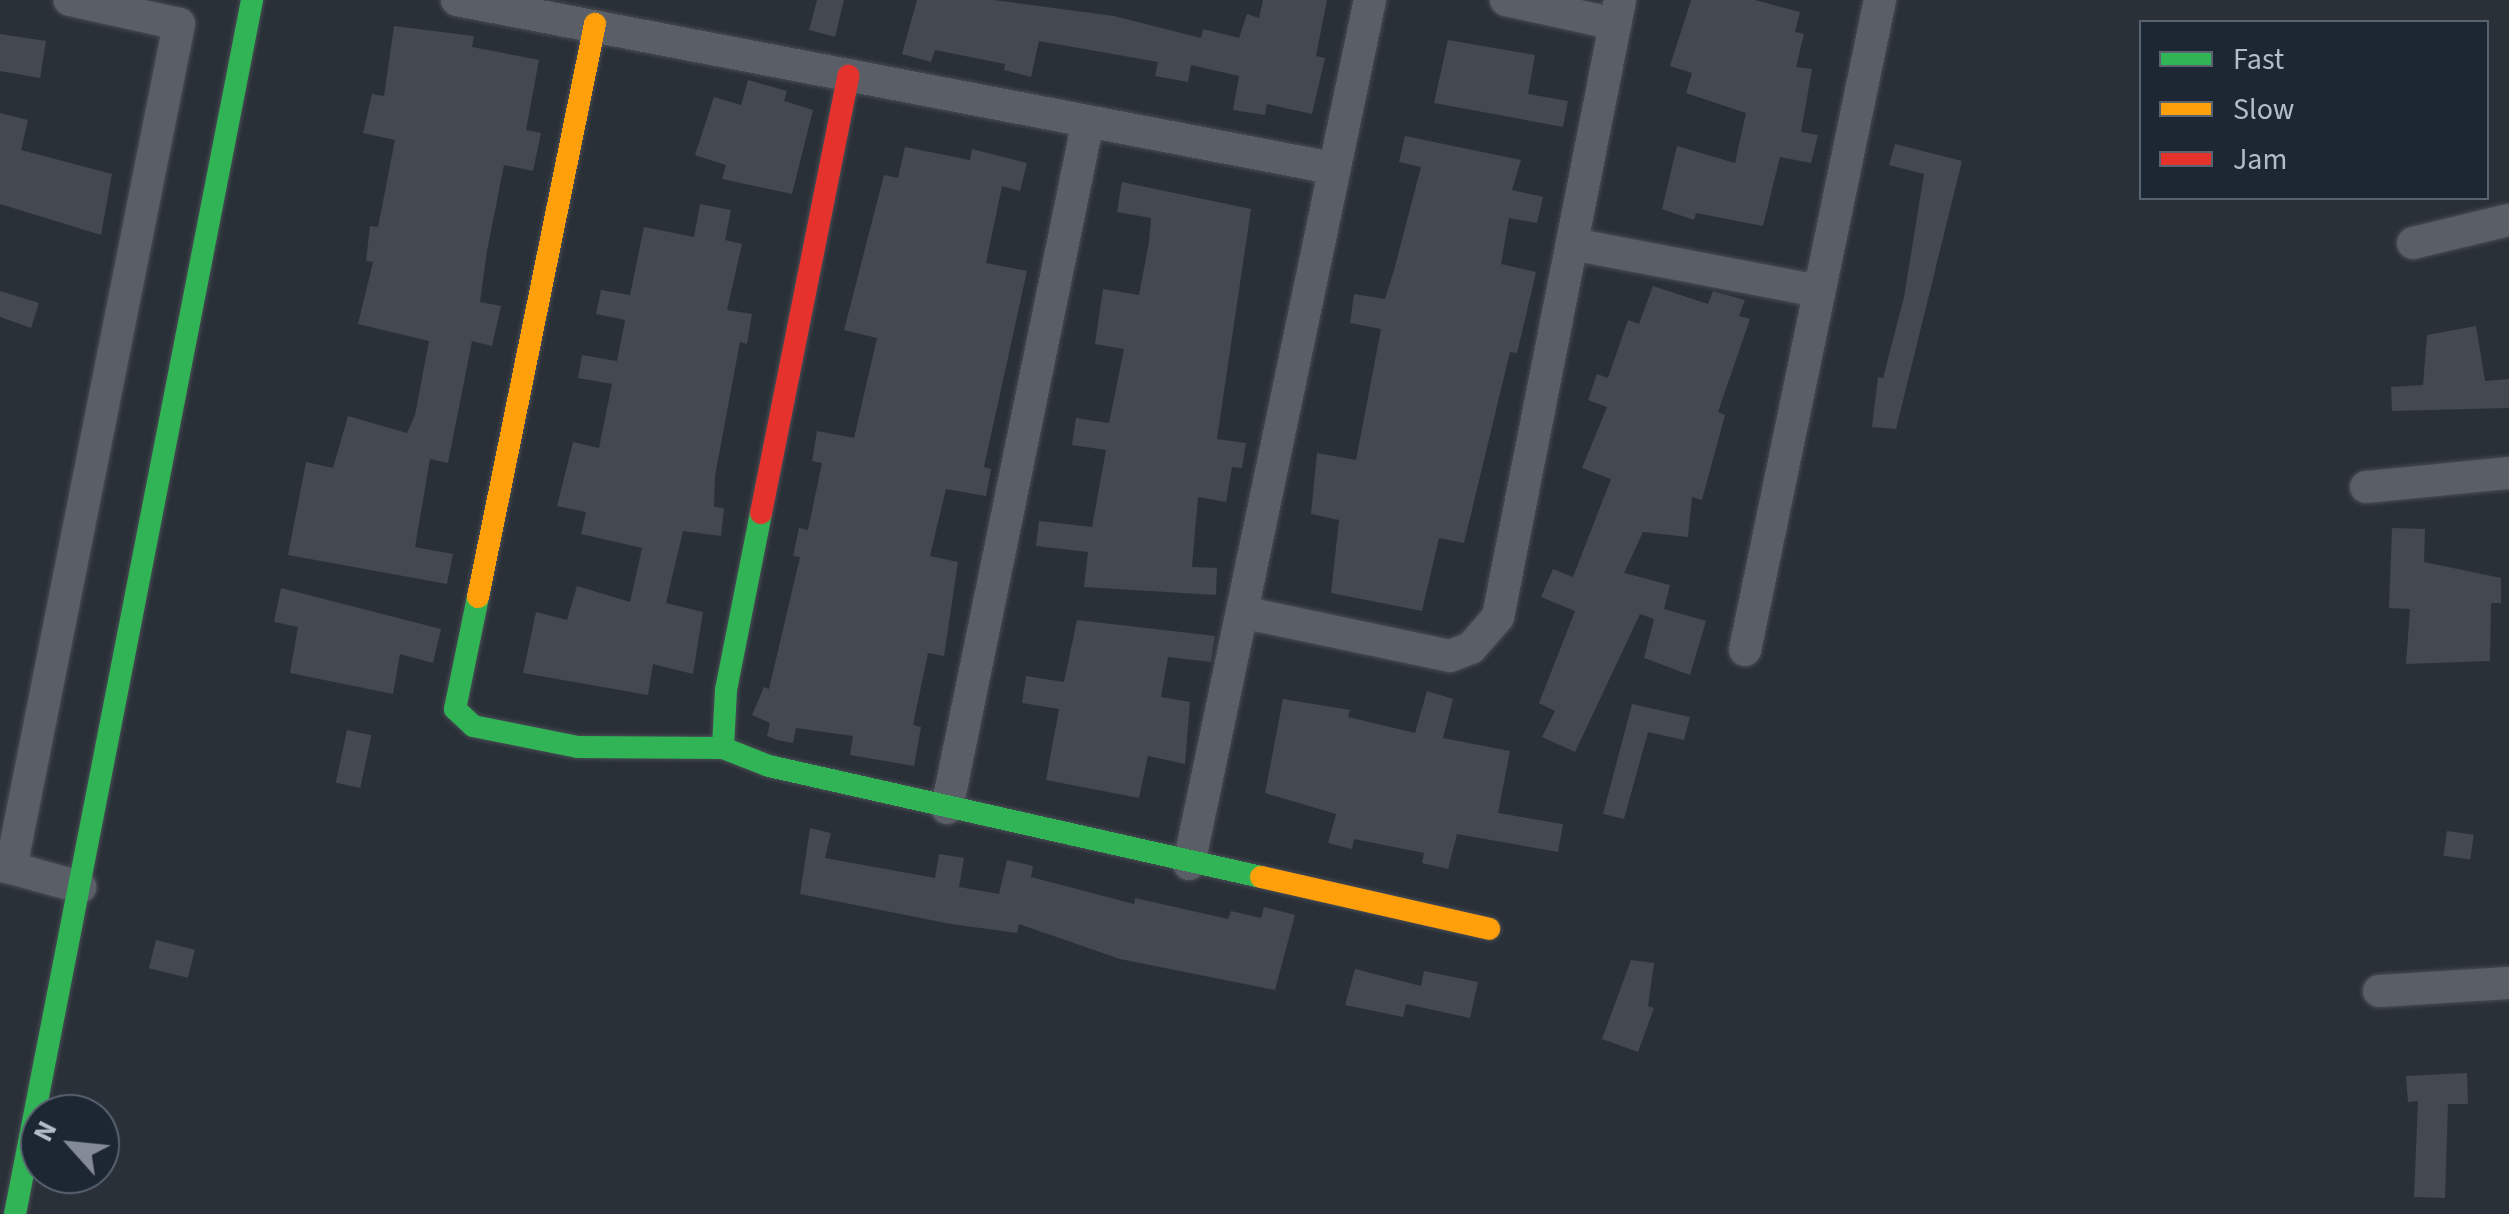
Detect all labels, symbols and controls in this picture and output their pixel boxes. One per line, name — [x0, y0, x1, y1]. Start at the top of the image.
legend — [2139, 20, 2489, 200]
text: Fast — [2233, 38, 2284, 81]
text: Slow — [2233, 88, 2294, 131]
text: Jam — [2233, 138, 2287, 181]
north arrow — [20, 1094, 120, 1194]
text: N — [23, 1114, 67, 1149]

